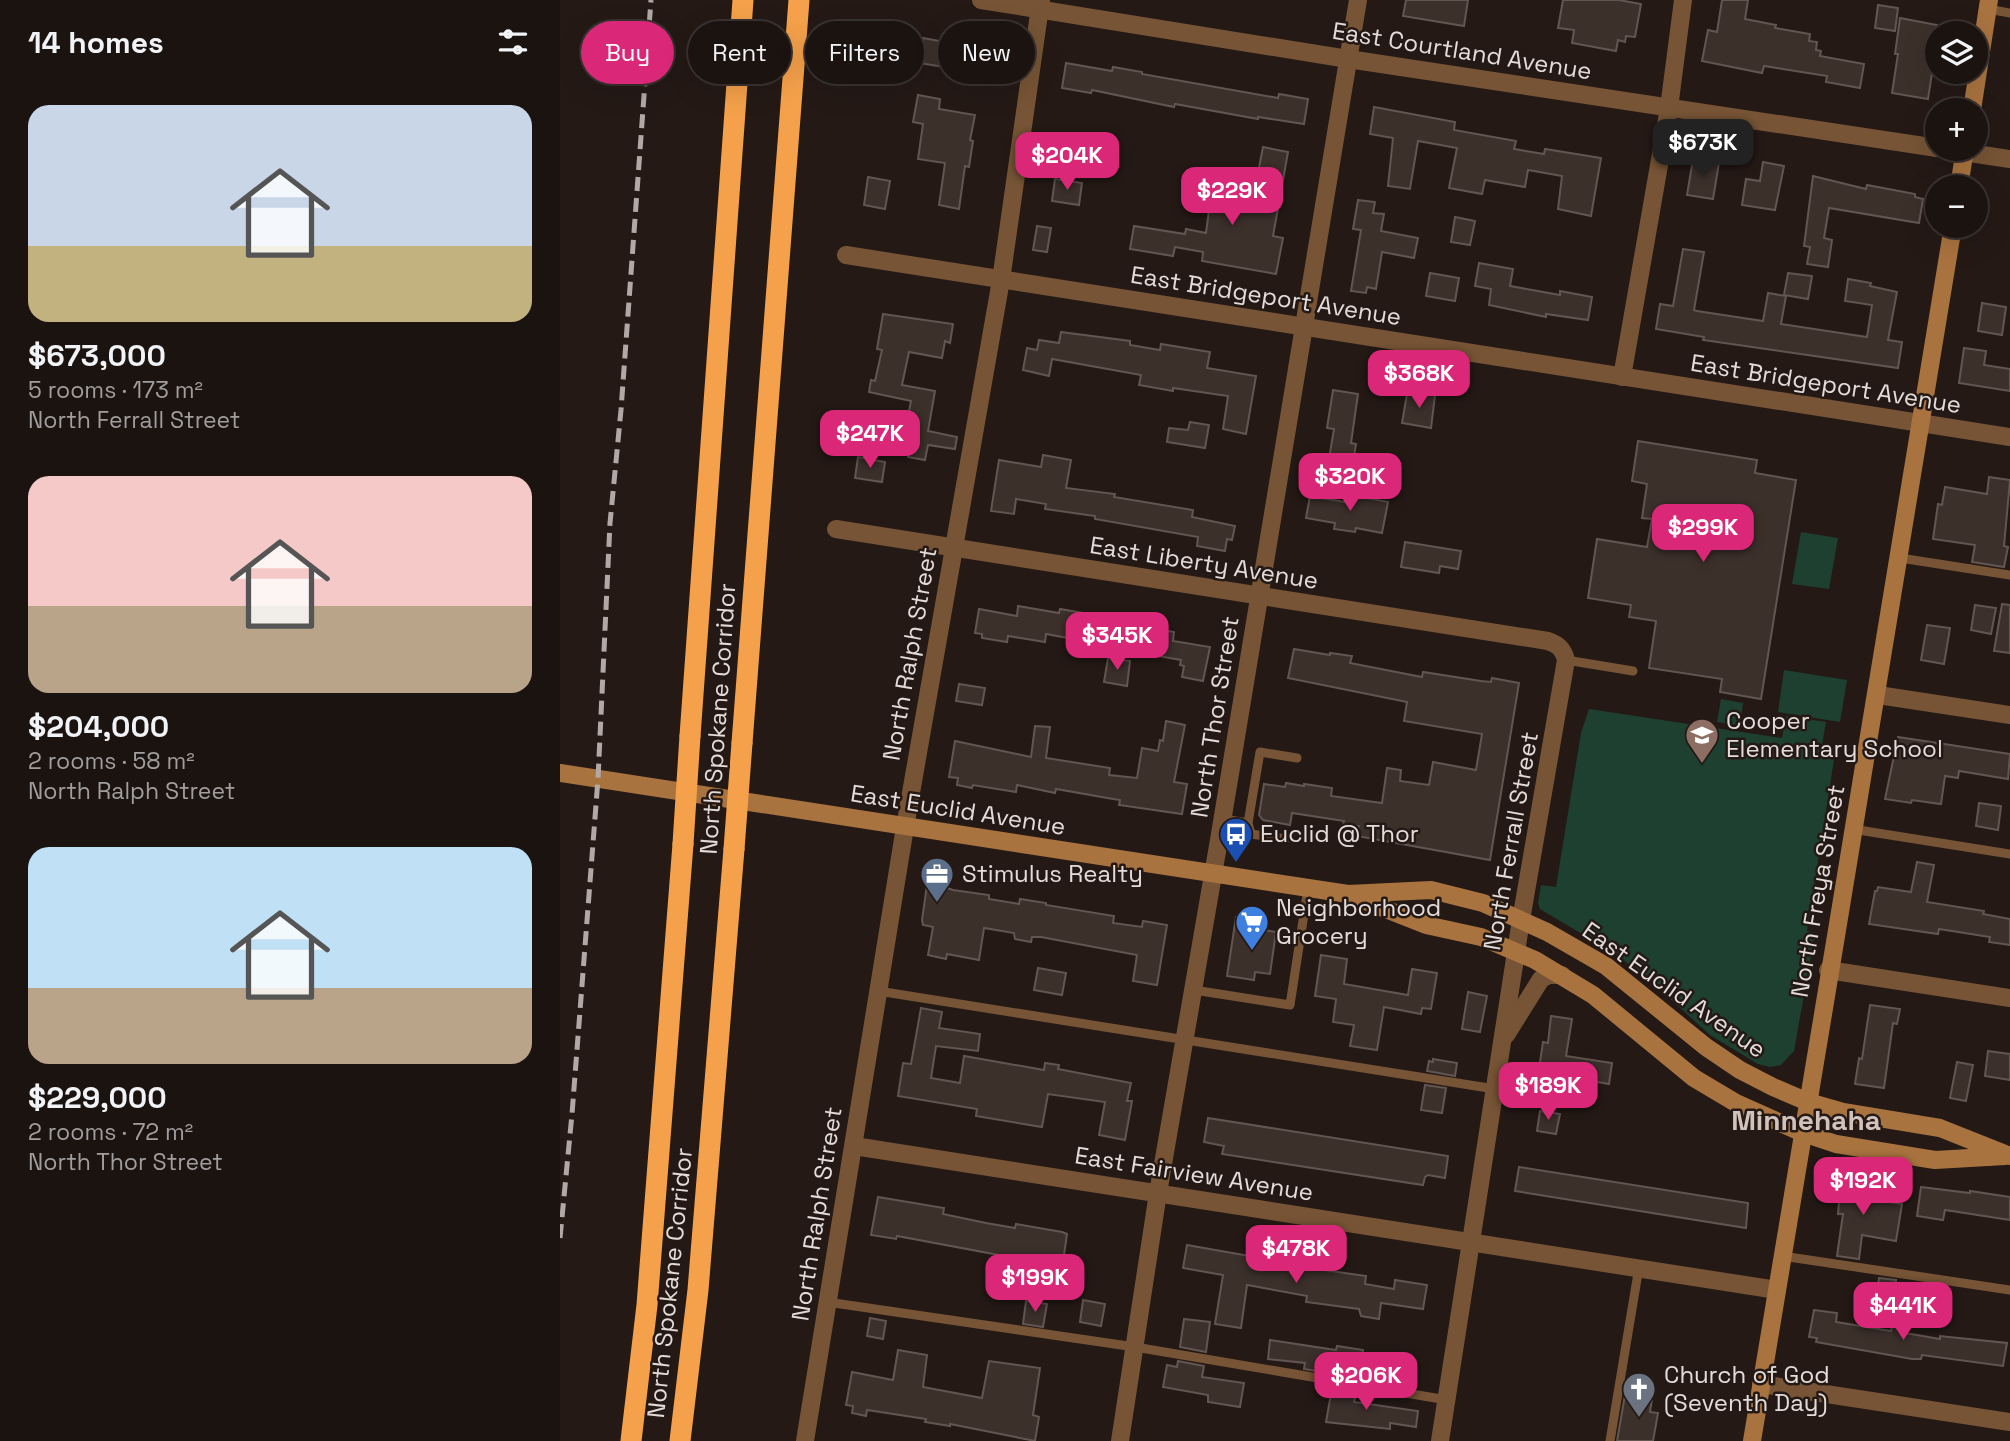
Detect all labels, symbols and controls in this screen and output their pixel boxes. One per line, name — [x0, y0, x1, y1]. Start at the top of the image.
street label: East Courtland Avenue — [1330, 15, 1594, 86]
chip: Buy — [581, 21, 674, 84]
chip: Rent — [688, 21, 791, 84]
chip: Filters — [805, 21, 924, 84]
chip: New — [938, 21, 1035, 84]
map controls — [1925, 21, 1988, 238]
button: layers — [1925, 21, 1988, 84]
text: 14 homes — [28, 23, 164, 62]
icon: filters — [494, 23, 532, 61]
button: + — [1925, 98, 1988, 161]
pin: $673K — [1654, 120, 1752, 179]
text: $673K — [1669, 127, 1737, 157]
pin: $204K — [1018, 132, 1116, 192]
text: $204K — [1031, 140, 1103, 170]
icon: home — [217, 150, 343, 276]
pin: $229K — [1183, 168, 1281, 227]
text: $229K — [1197, 175, 1267, 205]
button: − — [1925, 175, 1988, 238]
street label: East Bridgeport Avenue — [1129, 259, 1404, 332]
text: $673,000 — [28, 336, 166, 375]
street label: East Bridgeport Avenue — [1689, 347, 1964, 420]
pin: $368K — [1370, 350, 1468, 410]
text: $368K — [1384, 358, 1454, 388]
text: 5 rooms · 173 m² — [28, 375, 203, 405]
text: North Ferrall Street — [28, 405, 240, 435]
pin: $247K — [821, 410, 919, 470]
text: $247K — [836, 418, 904, 448]
pin: $320K — [1301, 454, 1399, 513]
text: $320K — [1315, 461, 1385, 491]
pin: $299K — [1654, 504, 1752, 564]
text: $299K — [1668, 512, 1738, 542]
icon: home — [217, 521, 343, 647]
street label: East Liberty Avenue — [1088, 529, 1321, 596]
street label: North Ralph Street — [875, 545, 944, 763]
street label: North Spokane Corridor — [693, 582, 742, 856]
pin: $345K — [1068, 612, 1166, 672]
street label: North Thor Street — [1183, 614, 1246, 820]
text: $345K — [1082, 620, 1152, 650]
place label: Cooper Elementary School — [1726, 705, 1943, 764]
text: $204,000 — [28, 707, 169, 746]
school or university icon: Cooper Elementary School — [1683, 716, 1721, 765]
street label: North Ferrall Street — [1476, 729, 1545, 953]
text: 2 rooms · 58 m² — [28, 746, 195, 776]
text: North Ralph Street — [28, 776, 235, 806]
street label: East Euclid Avenue — [848, 777, 1068, 842]
street label: North Freya Street — [1784, 782, 1851, 1000]
bus stop icon: Euclid @ Thor — [1217, 815, 1255, 864]
place label: Euclid @ Thor — [1260, 818, 1419, 849]
office icon: Stimulus Realty — [918, 855, 956, 904]
place label: Stimulus Realty — [962, 858, 1143, 889]
icon: home — [217, 892, 343, 1018]
place label: Neighborhood Grocery — [1276, 892, 1441, 951]
supermarket icon: Neighborhood Grocery — [1233, 903, 1271, 952]
street label: East Euclid Avenue — [1576, 915, 1772, 1065]
pin: $189K — [1499, 1062, 1597, 1122]
text: $189K — [1515, 1070, 1581, 1100]
text: $229,000 — [28, 1078, 167, 1117]
district label: Minnehaha — [1731, 1102, 1881, 1138]
street label: North Ralph Street — [784, 1105, 849, 1323]
text: 2 rooms · 72 m² — [28, 1117, 193, 1147]
street label: East Fairview Avenue — [1073, 1139, 1315, 1208]
street label: North Spokane Corridor — [640, 1146, 699, 1420]
text: North Thor Street — [28, 1147, 223, 1177]
pin: $192K — [1814, 1158, 1912, 1217]
text: $192K — [1830, 1165, 1896, 1195]
pin: $478K — [1247, 1226, 1345, 1285]
text: $478K — [1262, 1233, 1330, 1263]
pin: $199K — [986, 1254, 1084, 1314]
text: $199K — [1001, 1262, 1069, 1292]
pin: $441K — [1854, 1282, 1952, 1342]
text: $441K — [1869, 1290, 1937, 1320]
pin: $206K — [1317, 1352, 1415, 1412]
place label: Church of God (Seventh Day) — [1664, 1359, 1830, 1418]
text: $206K — [1330, 1360, 1402, 1390]
church icon: Church of God (Seventh Day) — [1620, 1370, 1658, 1419]

